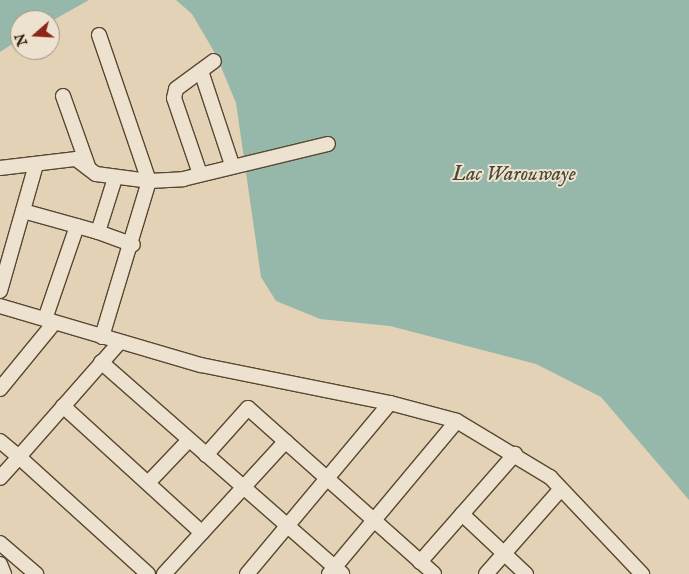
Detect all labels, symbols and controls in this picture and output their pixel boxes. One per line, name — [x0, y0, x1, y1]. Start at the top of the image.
north arrow — [10, 10, 60, 60]
text: N — [11, 31, 32, 48]
water label: Lac Warouwaye — [452, 162, 576, 188]

